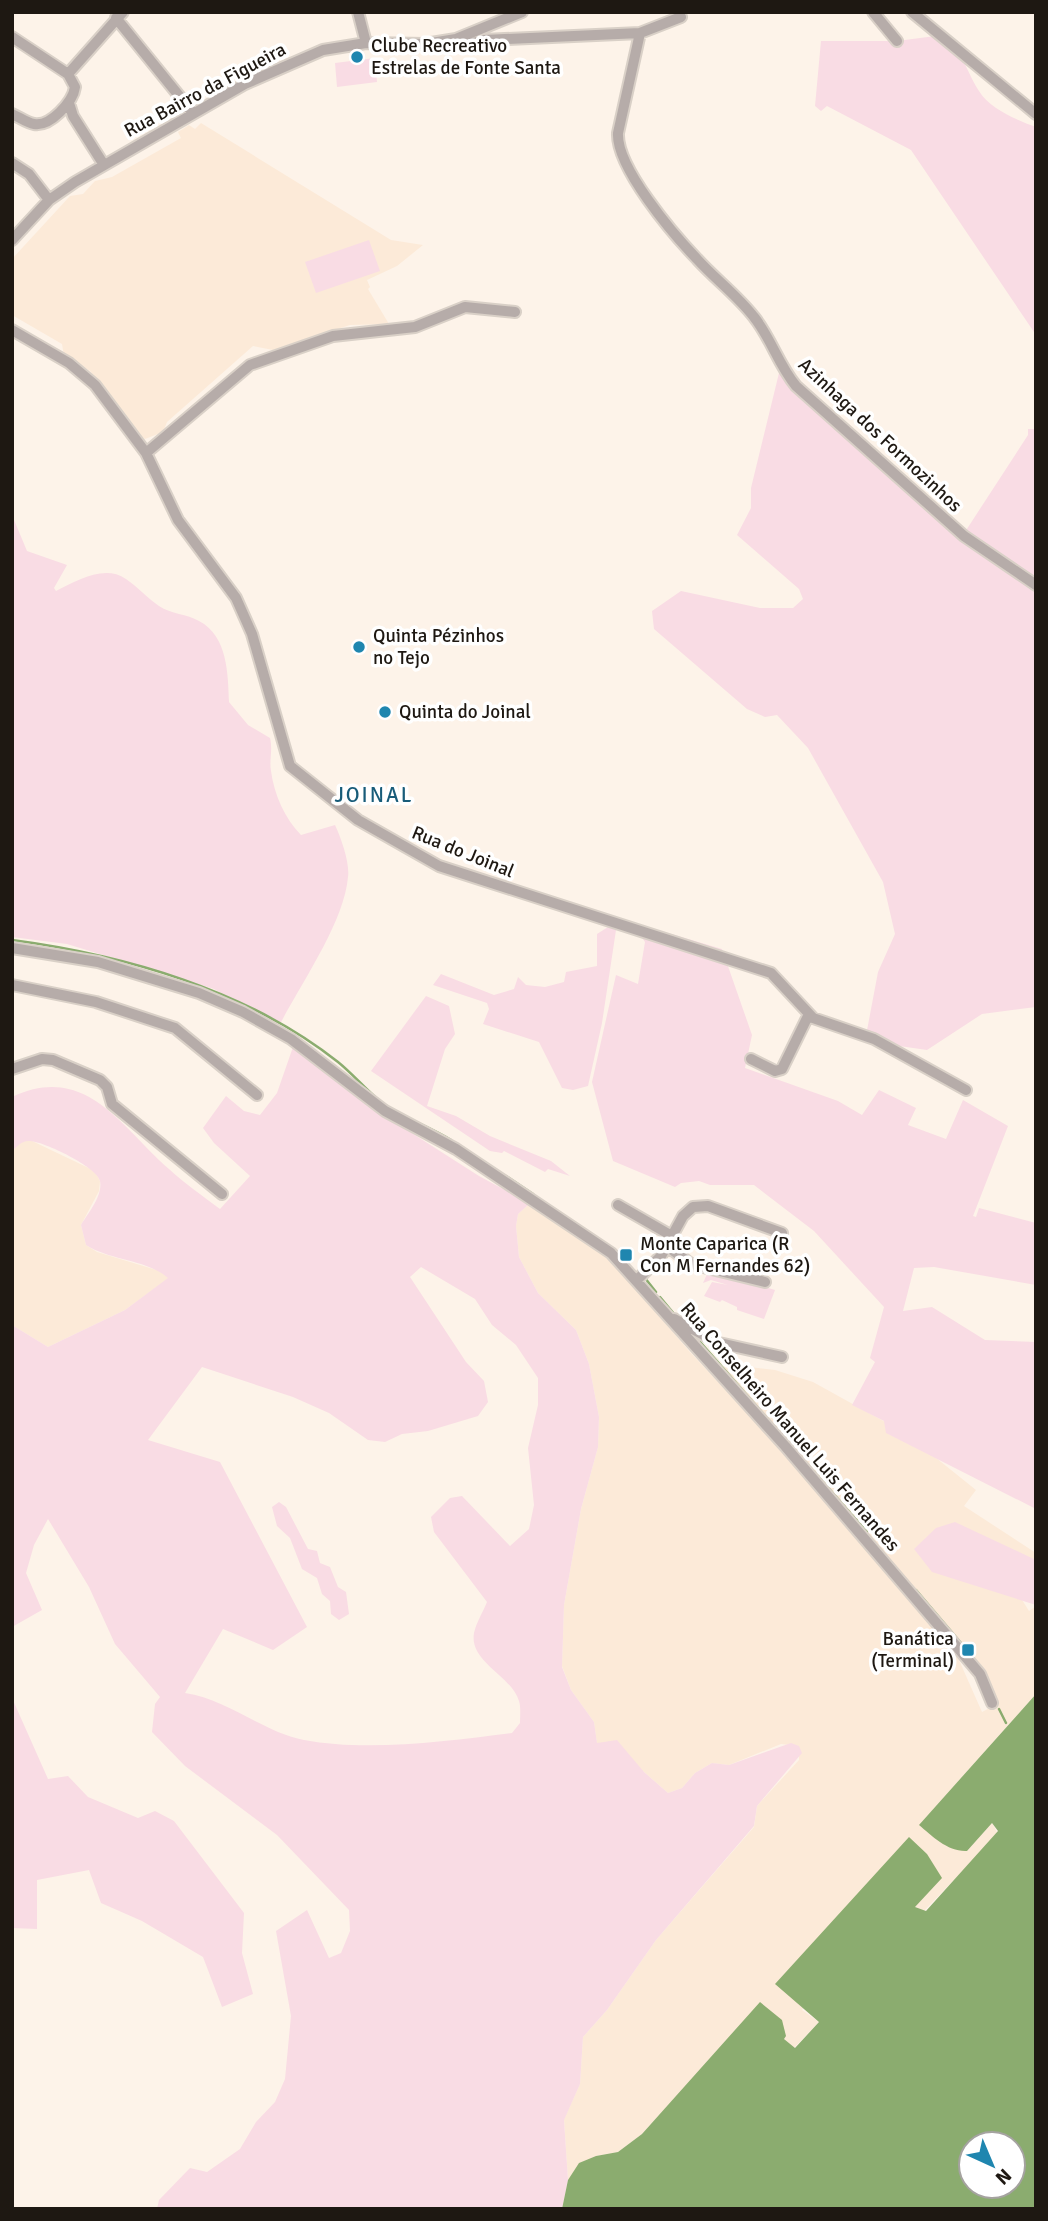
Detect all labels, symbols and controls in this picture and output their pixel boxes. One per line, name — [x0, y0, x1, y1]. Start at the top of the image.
place label: Clube Recreativo Estrelas de Fonte Santa — [371, 34, 561, 80]
street label: Rua Bairro da Figueira — [120, 37, 290, 143]
marker: Clube Recreativo Estrelas de Fonte Santa — [349, 49, 365, 65]
street label: Azinhaga dos Formozinhos — [793, 353, 967, 517]
place label: Quinta Pézinhos no Tejo — [373, 624, 504, 670]
marker: Quinta Pézinhos no Tejo — [351, 639, 367, 655]
place label: Quinta do Joinal — [399, 700, 531, 724]
marker: Quinta do Joinal — [377, 704, 393, 720]
district label: JOINAL — [334, 782, 414, 808]
street label: Rua do Joinal — [408, 821, 518, 883]
place label: Monte Caparica (R Con M Fernandes 62) — [640, 1232, 810, 1278]
marker: Monte Caparica (R Con M Fernandes 62) — [618, 1247, 634, 1263]
street label: Rua Conselheiro Manuel Luis Fernandes — [675, 1297, 905, 1557]
place label: Banática (Terminal) — [871, 1627, 954, 1673]
marker: Banática (Terminal) — [960, 1642, 976, 1658]
north arrow — [957, 2130, 1027, 2200]
text: N — [990, 2163, 1016, 2190]

